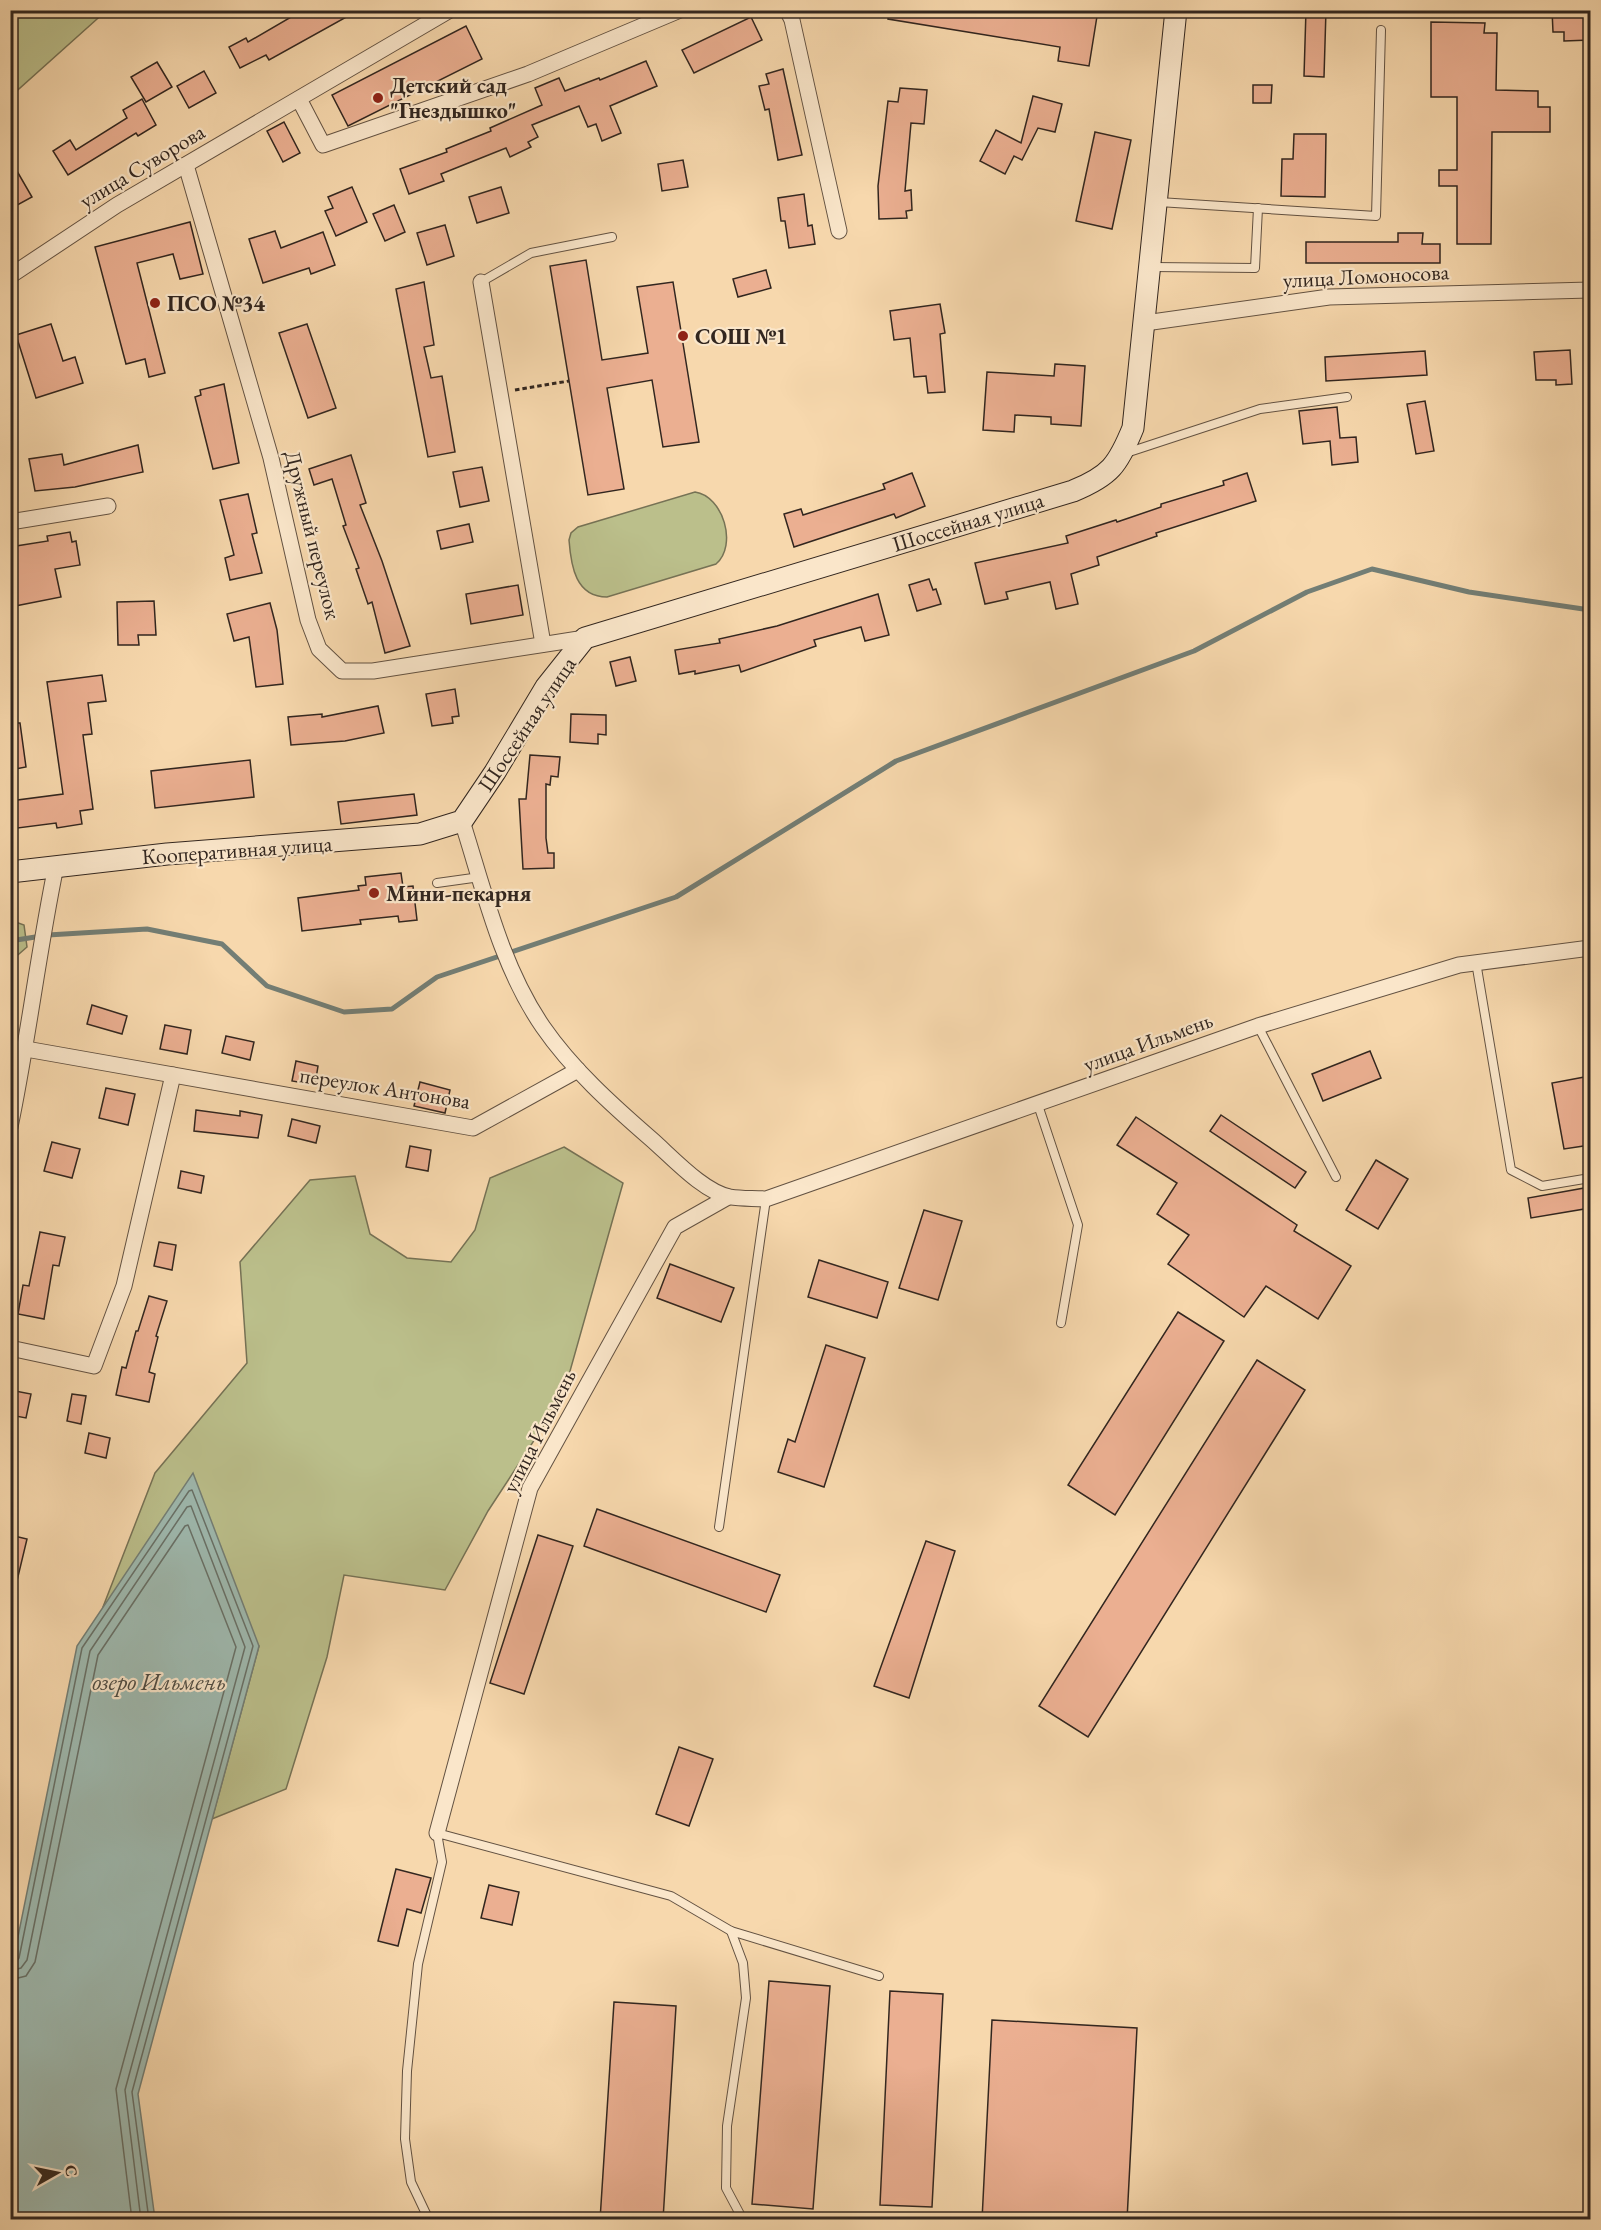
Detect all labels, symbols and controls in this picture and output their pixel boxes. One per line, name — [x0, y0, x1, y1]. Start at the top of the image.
place label: Детский сад "Гнездышко" — [390, 71, 517, 125]
marker: Детский сад "Гнездышко" — [371, 91, 385, 105]
street label: улица Суворова — [74, 117, 210, 215]
street label: улица Ломоносова — [1282, 257, 1450, 295]
place label: ПСО №34 — [167, 289, 265, 318]
marker: ПСО №34 — [148, 296, 162, 310]
place label: СОШ №1 — [695, 322, 787, 351]
marker: СОШ №1 — [676, 329, 690, 343]
street label: Дружный переулок — [278, 448, 348, 623]
street label: Шоссейная улица — [889, 485, 1047, 559]
street label: Шоссейная улица — [471, 651, 583, 797]
street label: Кооперативная улица — [141, 829, 334, 871]
place label: Мини-пекарня — [386, 879, 532, 908]
marker: Мини-пекарня — [367, 886, 381, 900]
street label: улица Ильмень — [1079, 1005, 1217, 1079]
street label: переулок Антонова — [298, 1060, 473, 1116]
street label: улица Ильмень — [495, 1364, 583, 1498]
water label: озеро Ильмень — [92, 1666, 226, 1697]
north arrow — [27, 2143, 87, 2203]
text: С — [60, 2163, 83, 2178]

